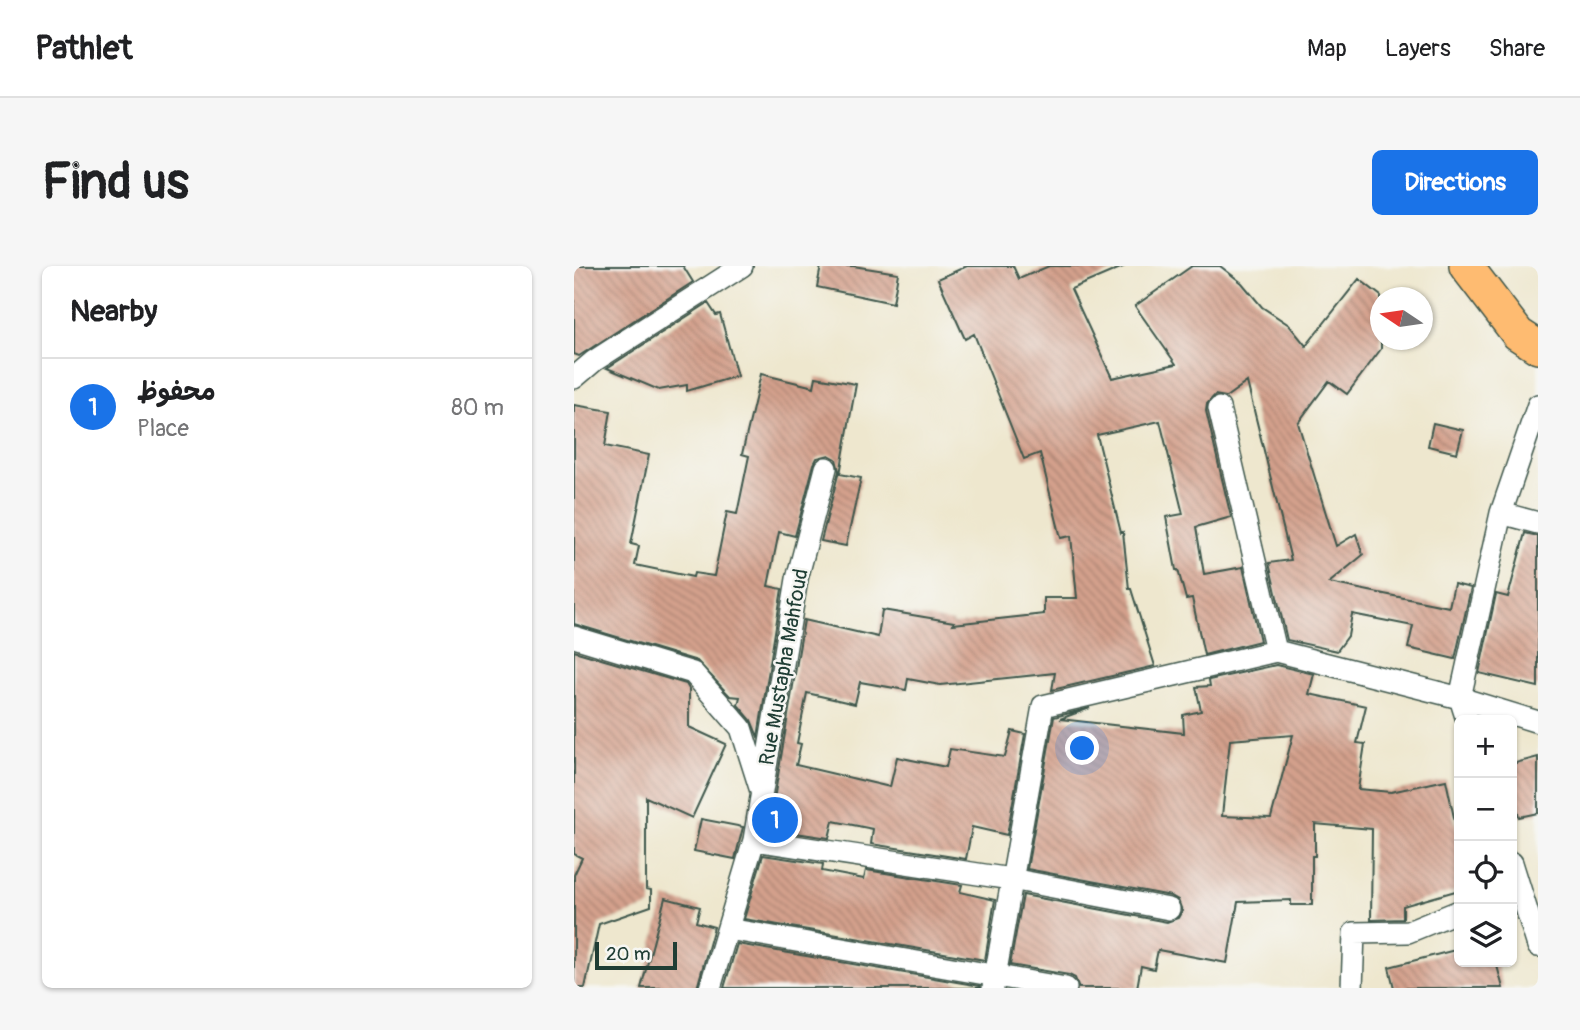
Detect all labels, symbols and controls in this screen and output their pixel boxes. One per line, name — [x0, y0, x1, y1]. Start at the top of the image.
text: Pathlet — [35, 28, 132, 69]
text: Map — [1307, 34, 1347, 63]
text: Layers — [1385, 34, 1451, 63]
text: Share — [1489, 34, 1545, 63]
button: Directions — [1372, 150, 1538, 215]
text: Find us — [42, 152, 189, 213]
north arrow — [1370, 287, 1433, 350]
text: Nearby — [70, 293, 157, 330]
text: محفوظ — [137, 376, 216, 408]
text: 1 — [89, 393, 98, 422]
text: 80 m — [451, 393, 504, 422]
text: Place — [137, 414, 189, 443]
street label: Rue Mustapha Mahfoud — [753, 567, 815, 767]
map controls — [1454, 715, 1517, 967]
button: + — [1454, 715, 1517, 778]
your location — [1065, 731, 1099, 765]
button: − — [1454, 778, 1517, 841]
pin: 1 — [752, 794, 798, 846]
button: locate — [1454, 841, 1517, 904]
button: layers — [1454, 904, 1517, 967]
scale bar — [595, 939, 677, 971]
text: 20 m — [606, 942, 651, 966]

